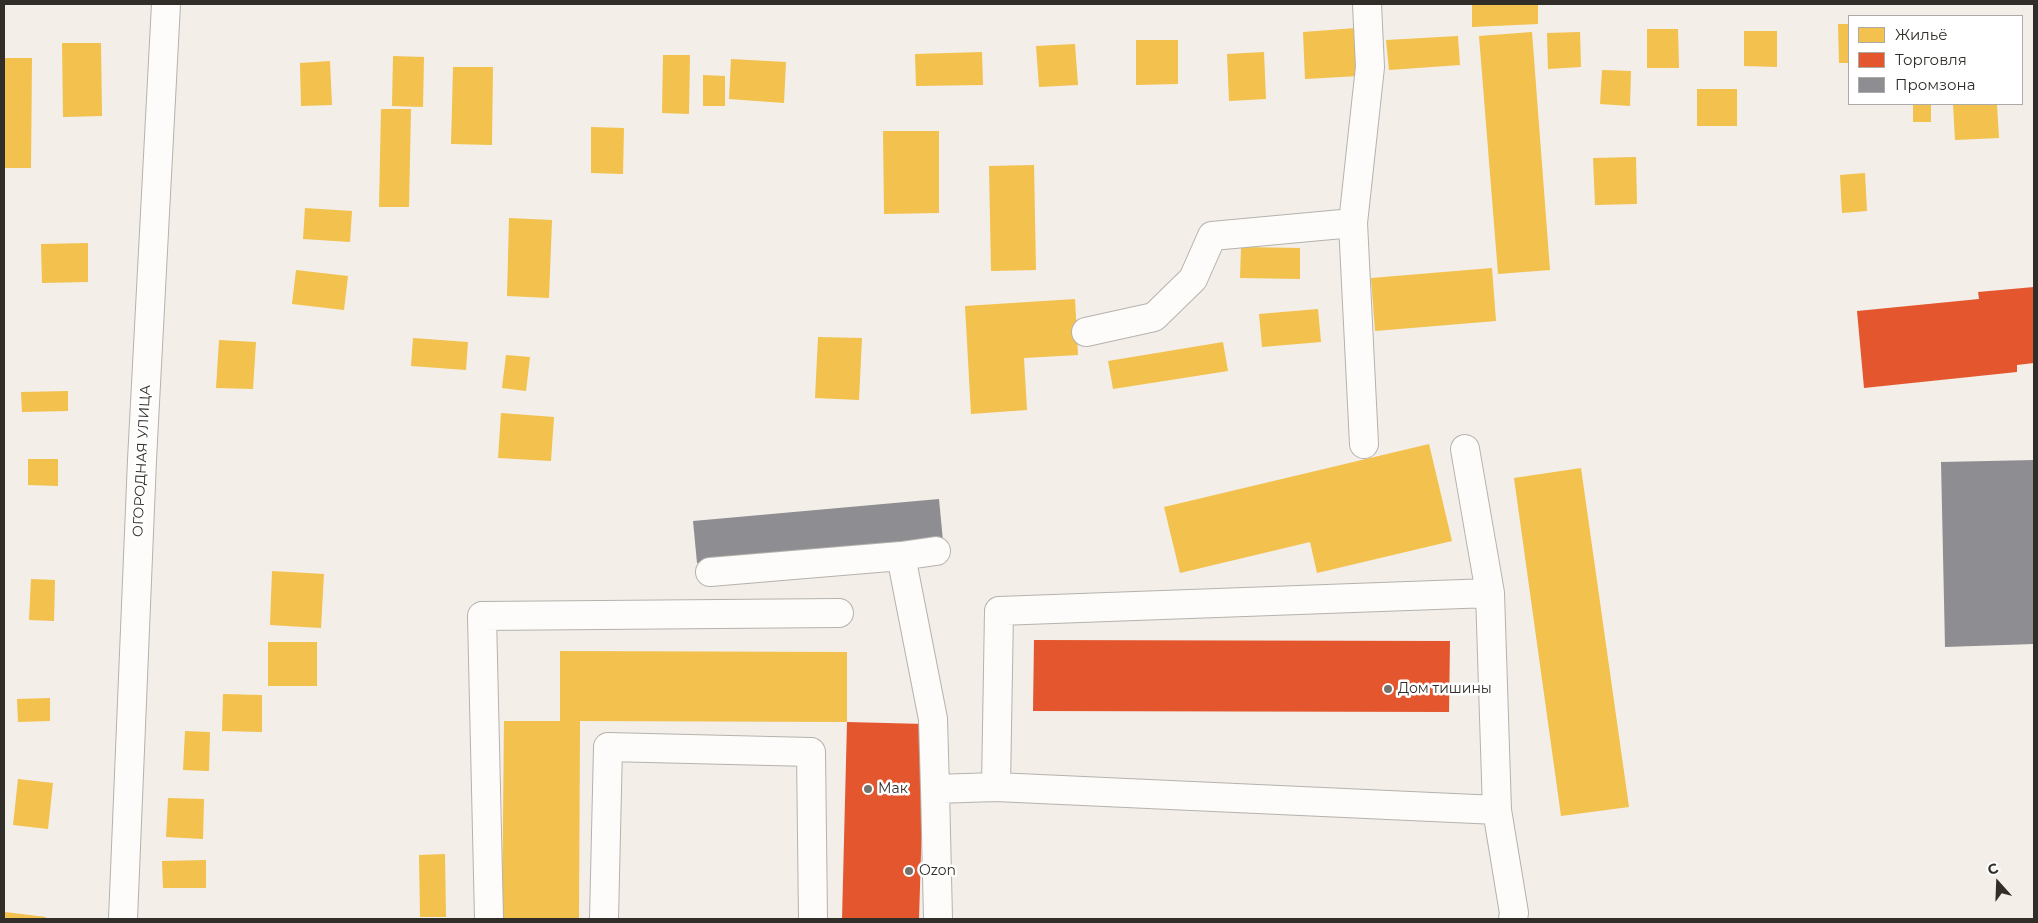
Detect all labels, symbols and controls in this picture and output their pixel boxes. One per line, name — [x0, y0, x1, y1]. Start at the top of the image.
legend — [1848, 15, 2023, 105]
text: Жильё — [1895, 25, 1948, 44]
text: Торговля — [1895, 50, 1967, 69]
text: Промзона — [1895, 75, 1975, 94]
street label: ОГОРОДНАЯ УЛИЦА — [130, 385, 154, 537]
place label: Дом тишины — [1398, 681, 1492, 697]
marker: Дом тишины — [1382, 683, 1394, 695]
place label: Мак — [878, 781, 908, 797]
marker: Мак — [862, 783, 874, 795]
north arrow — [1973, 858, 2023, 908]
text: С — [1985, 859, 2001, 879]
place label: Ozon — [919, 863, 956, 879]
marker: Ozon — [903, 865, 915, 877]

